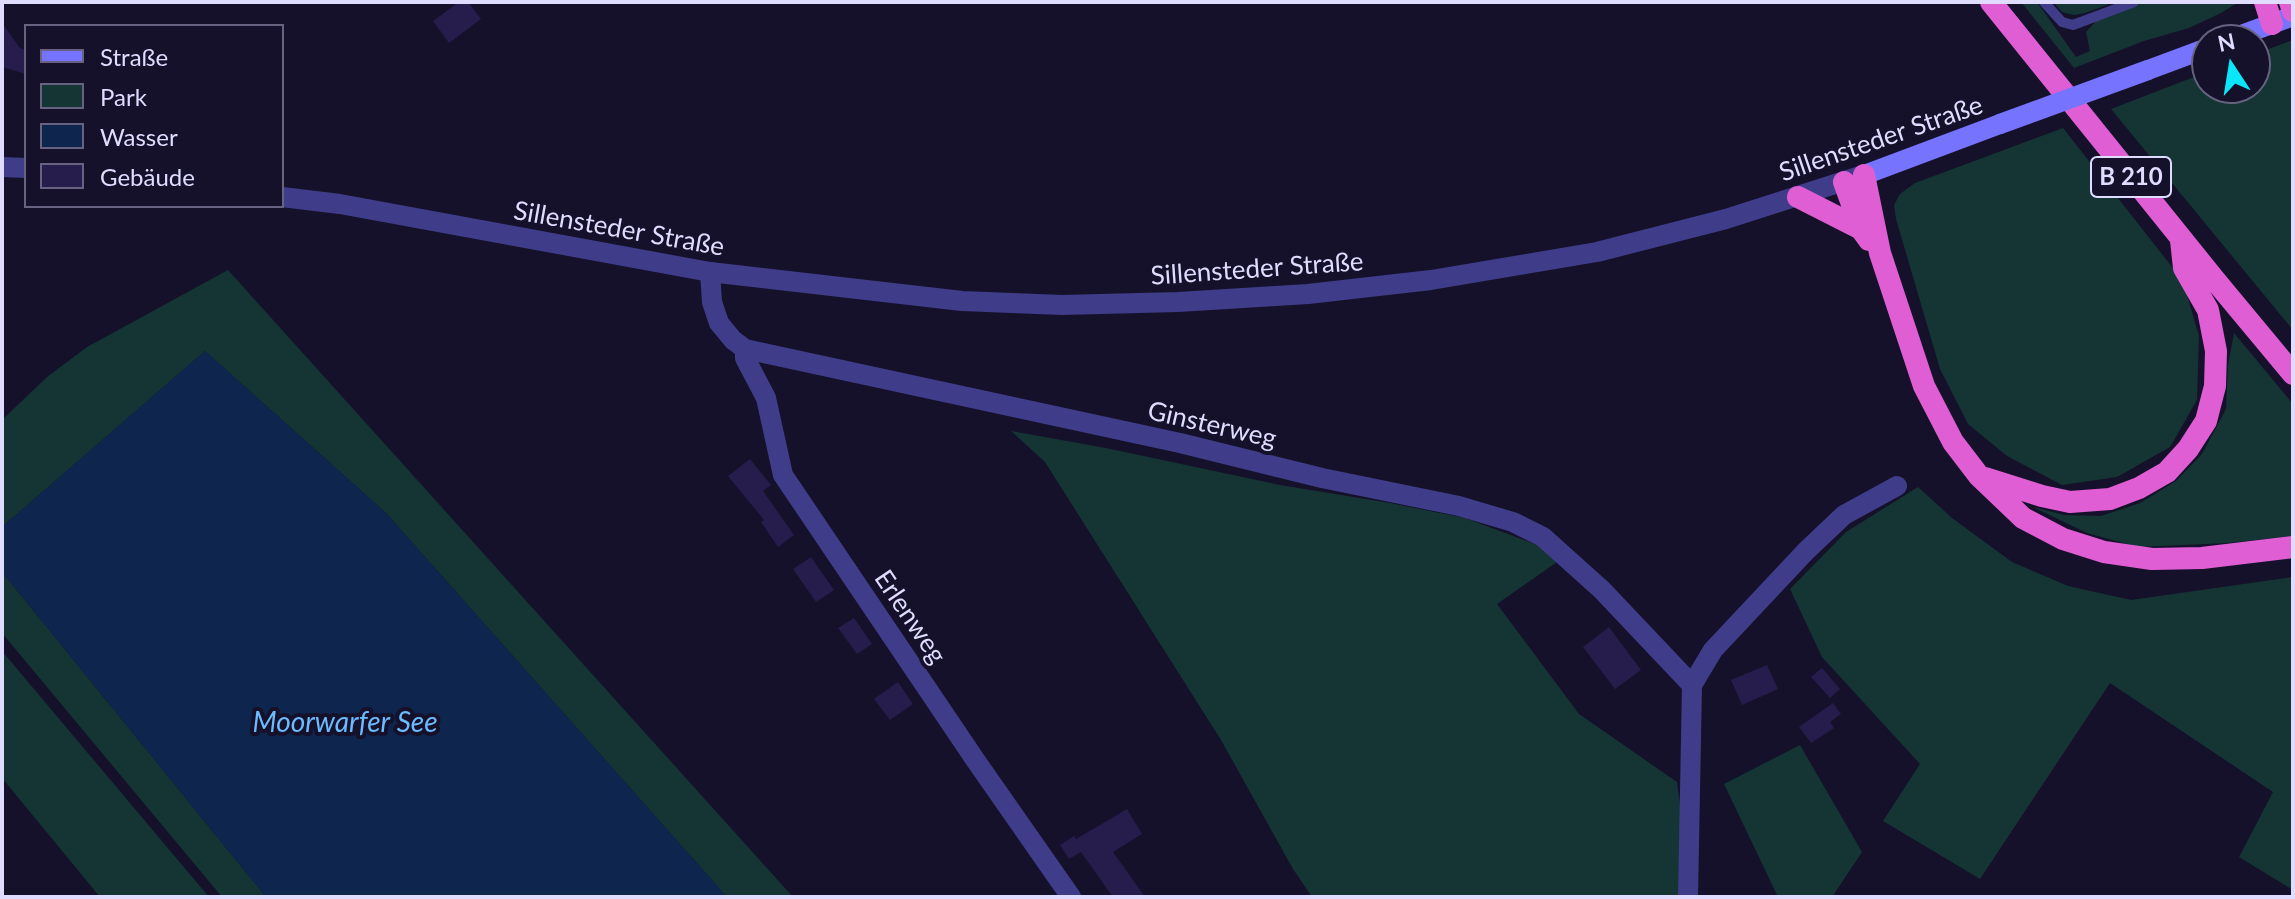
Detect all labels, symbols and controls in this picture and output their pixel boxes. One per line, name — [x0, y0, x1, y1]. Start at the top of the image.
legend — [24, 24, 284, 208]
north arrow — [2191, 24, 2271, 104]
text: N — [2215, 27, 2237, 57]
text: Straße — [100, 42, 168, 71]
text: Park — [100, 82, 147, 111]
street label: Sillensteder Straße — [1775, 90, 1987, 188]
text: Wasser — [100, 122, 178, 151]
road number: B 210 — [2091, 157, 2171, 197]
text: Gebäude — [100, 162, 195, 191]
street label: Sillensteder Straße — [511, 195, 727, 263]
street label: Sillensteder Straße — [1150, 246, 1364, 292]
street label: Ginsterweg — [1145, 395, 1279, 455]
street label: Erlenweg — [867, 564, 953, 670]
water label: Moorwarfer See — [252, 706, 438, 740]

